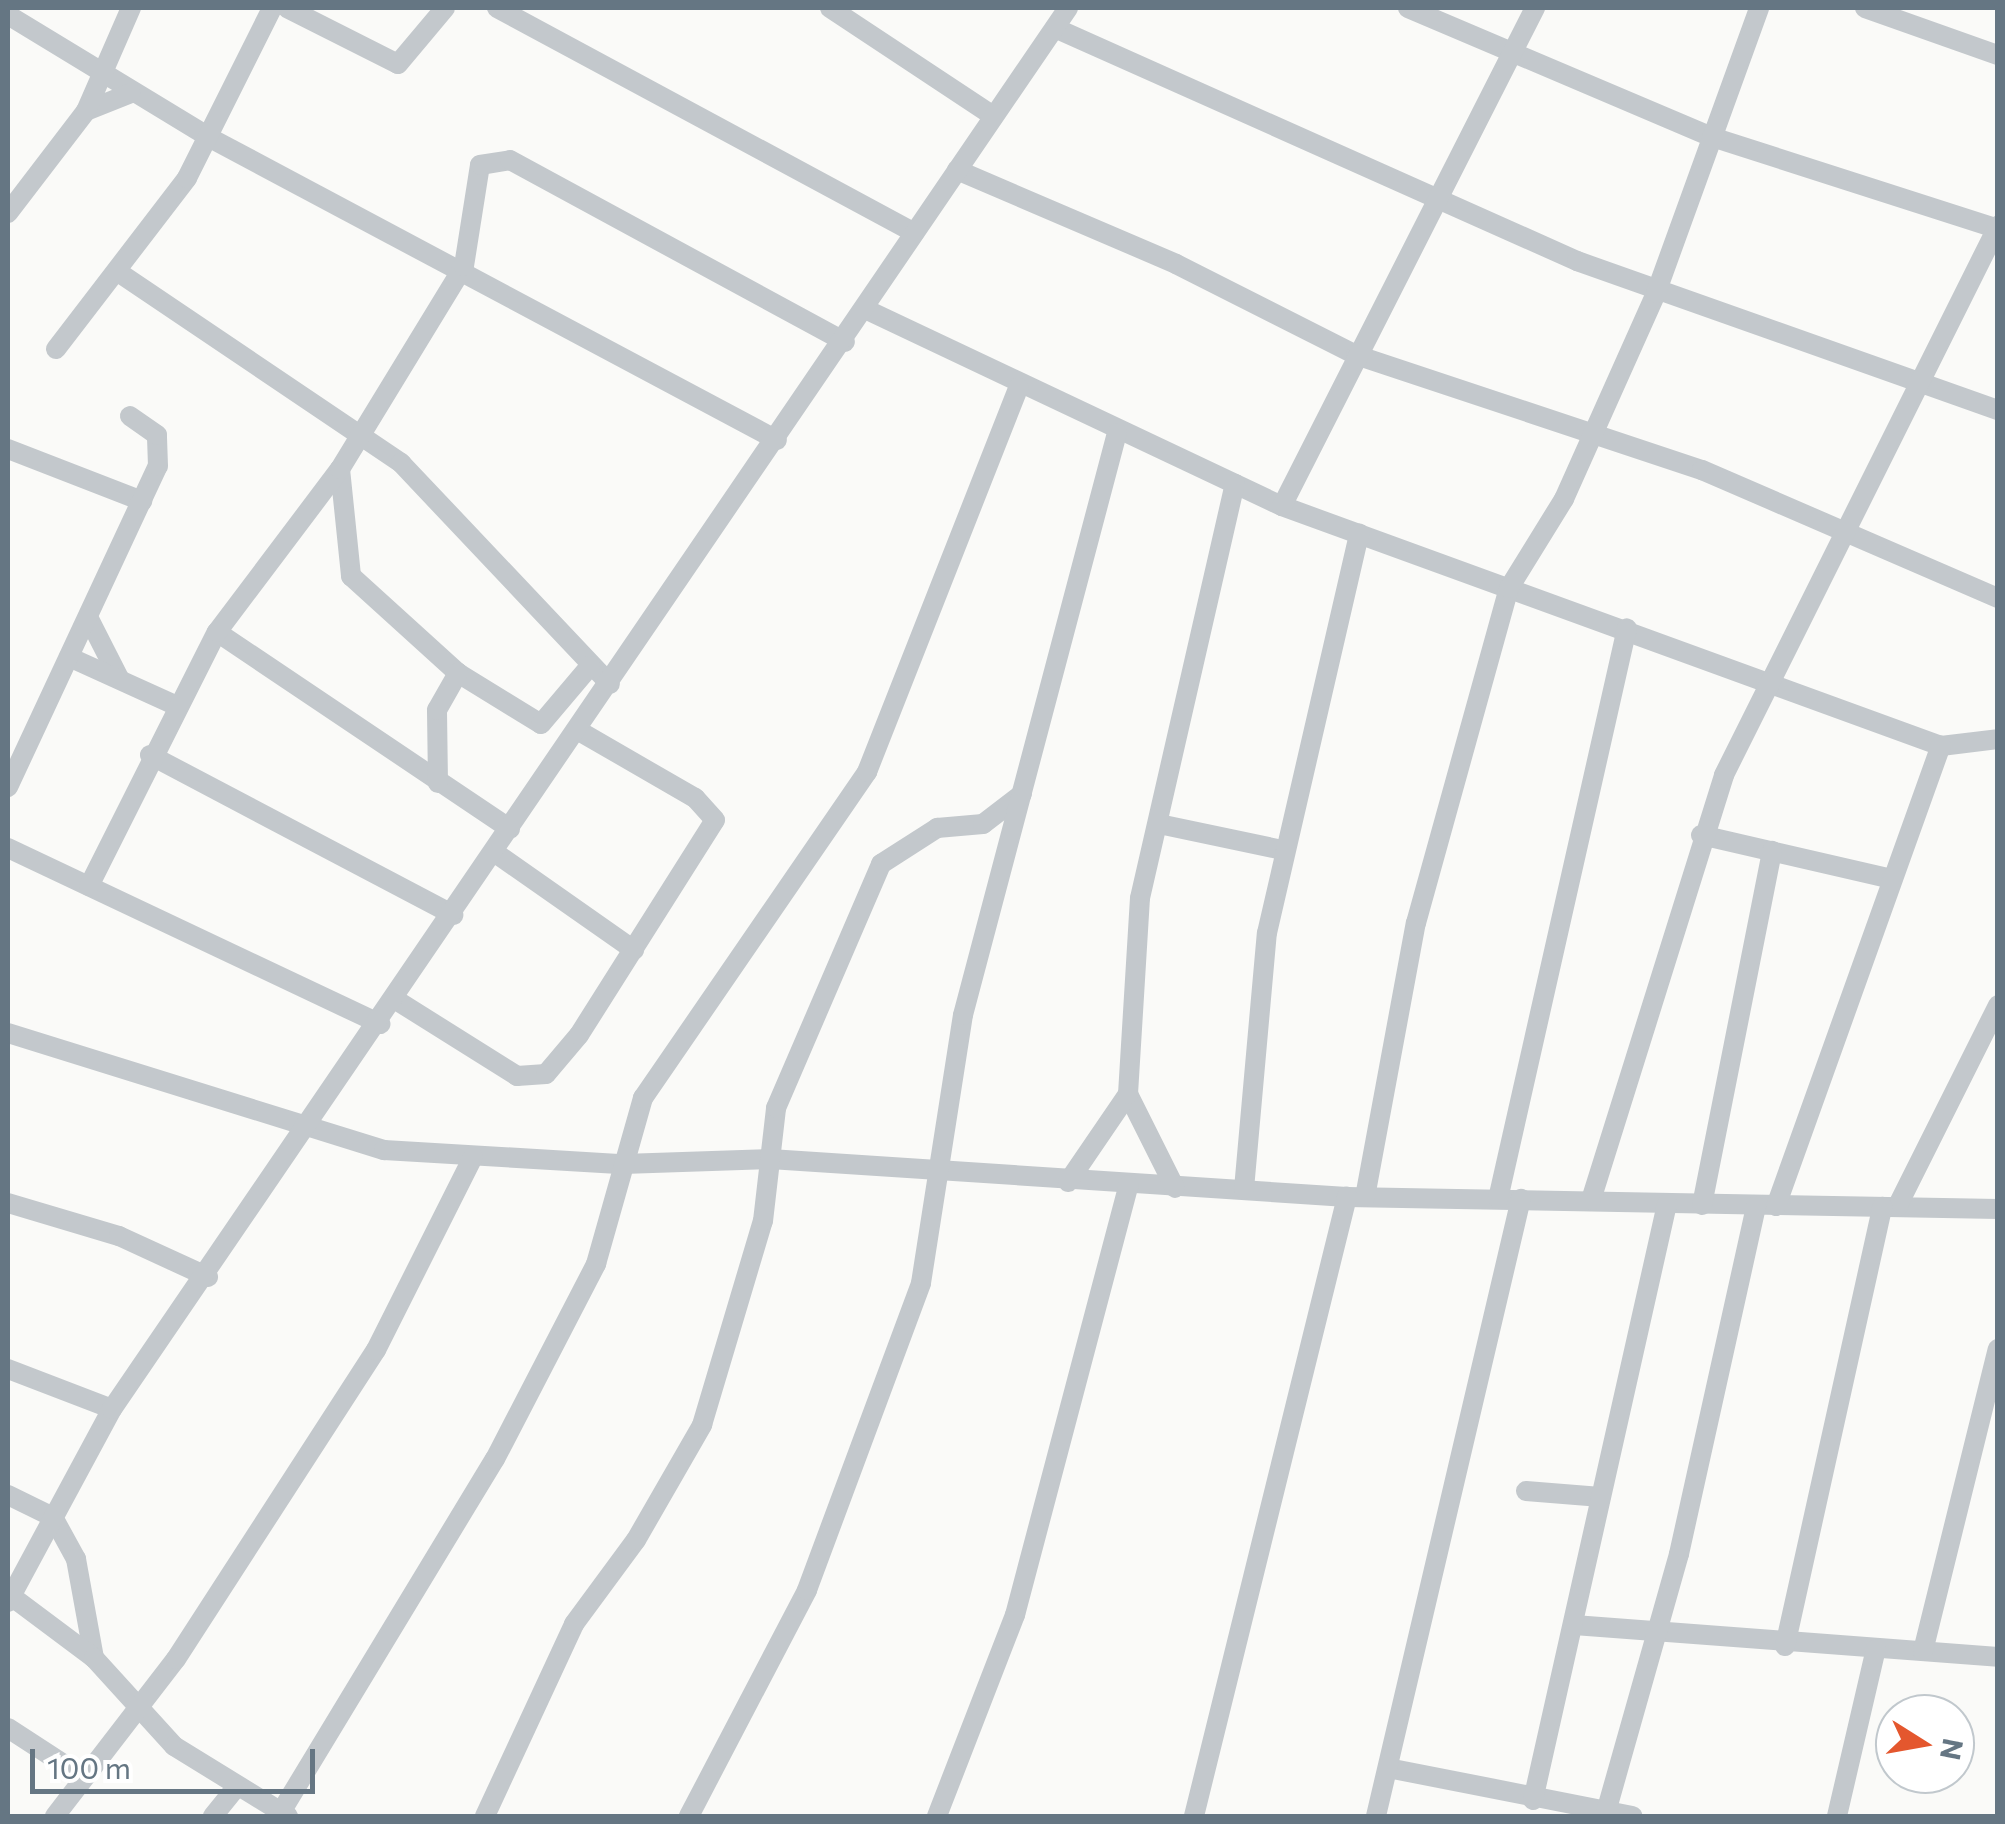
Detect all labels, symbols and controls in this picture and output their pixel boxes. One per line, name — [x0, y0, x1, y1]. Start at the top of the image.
north arrow — [1875, 1694, 1975, 1794]
scale bar — [35, 1729, 320, 1791]
text: N — [1934, 1736, 1971, 1763]
text: 100 m — [47, 1748, 131, 1785]

